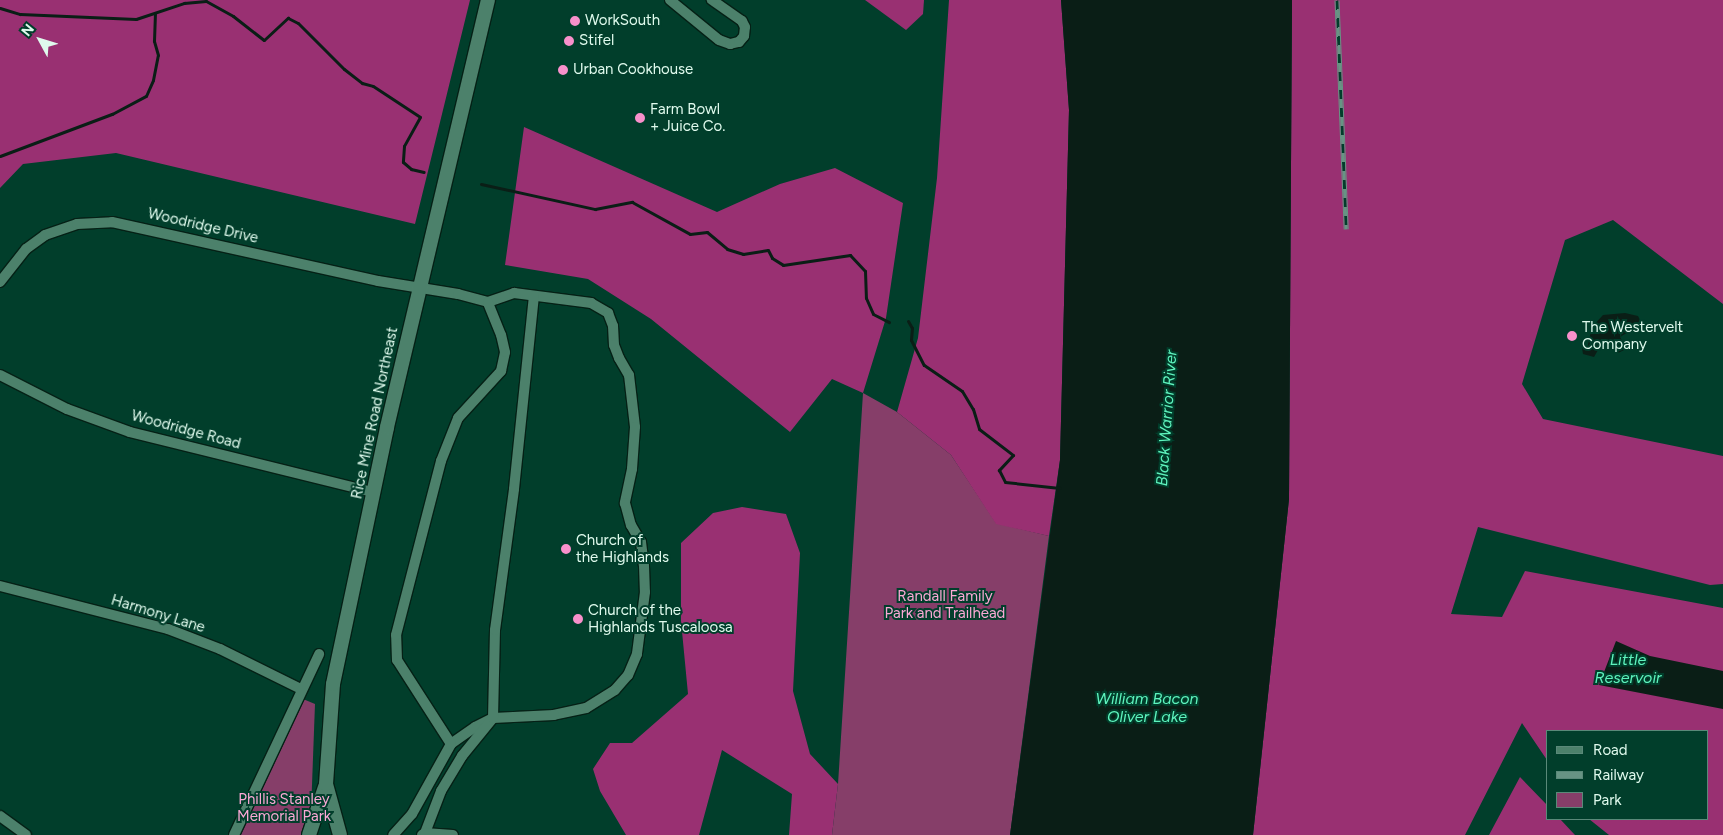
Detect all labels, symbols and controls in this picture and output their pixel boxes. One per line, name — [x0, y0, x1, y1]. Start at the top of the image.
place label: WorkSouth — [585, 12, 660, 30]
north arrow — [15, 15, 65, 65]
marker: WorkSouth — [569, 15, 581, 27]
text: N — [18, 21, 38, 40]
place label: Stifel — [579, 32, 614, 50]
marker: Stifel — [563, 35, 575, 47]
place label: Urban Cookhouse — [573, 61, 693, 79]
marker: Urban Cookhouse — [557, 64, 569, 76]
place label: Farm Bowl + Juice Co. — [650, 100, 725, 135]
marker: Farm Bowl + Juice Co. — [634, 112, 646, 124]
street label: Woodridge Drive — [146, 205, 260, 247]
place label: The Westervelt Company — [1582, 318, 1683, 353]
street label: Rice Mine Road Northeast — [348, 325, 402, 501]
marker: The Westervelt Company — [1566, 330, 1578, 342]
water label: Black Warrior River — [1153, 349, 1181, 487]
street label: Woodridge Road — [129, 407, 243, 453]
place label: Church of the Highlands — [576, 531, 669, 566]
marker: Church of the Highlands — [560, 543, 572, 555]
park label: Randall Family Park and Trailhead — [885, 587, 1005, 622]
street label: Harmony Lane — [109, 591, 207, 637]
place label: Church of the Highlands Tuscaloosa — [588, 601, 733, 636]
marker: Church of the Highlands Tuscaloosa — [572, 613, 584, 625]
water label: Little Reservoir — [1594, 650, 1662, 688]
water label: William Bacon Oliver Lake — [1096, 689, 1198, 727]
legend — [1546, 730, 1708, 820]
text: Road — [1593, 741, 1628, 759]
text: Railway — [1593, 766, 1644, 784]
park label: Phillis Stanley Memorial Park — [237, 790, 331, 825]
text: Park — [1593, 791, 1622, 809]

